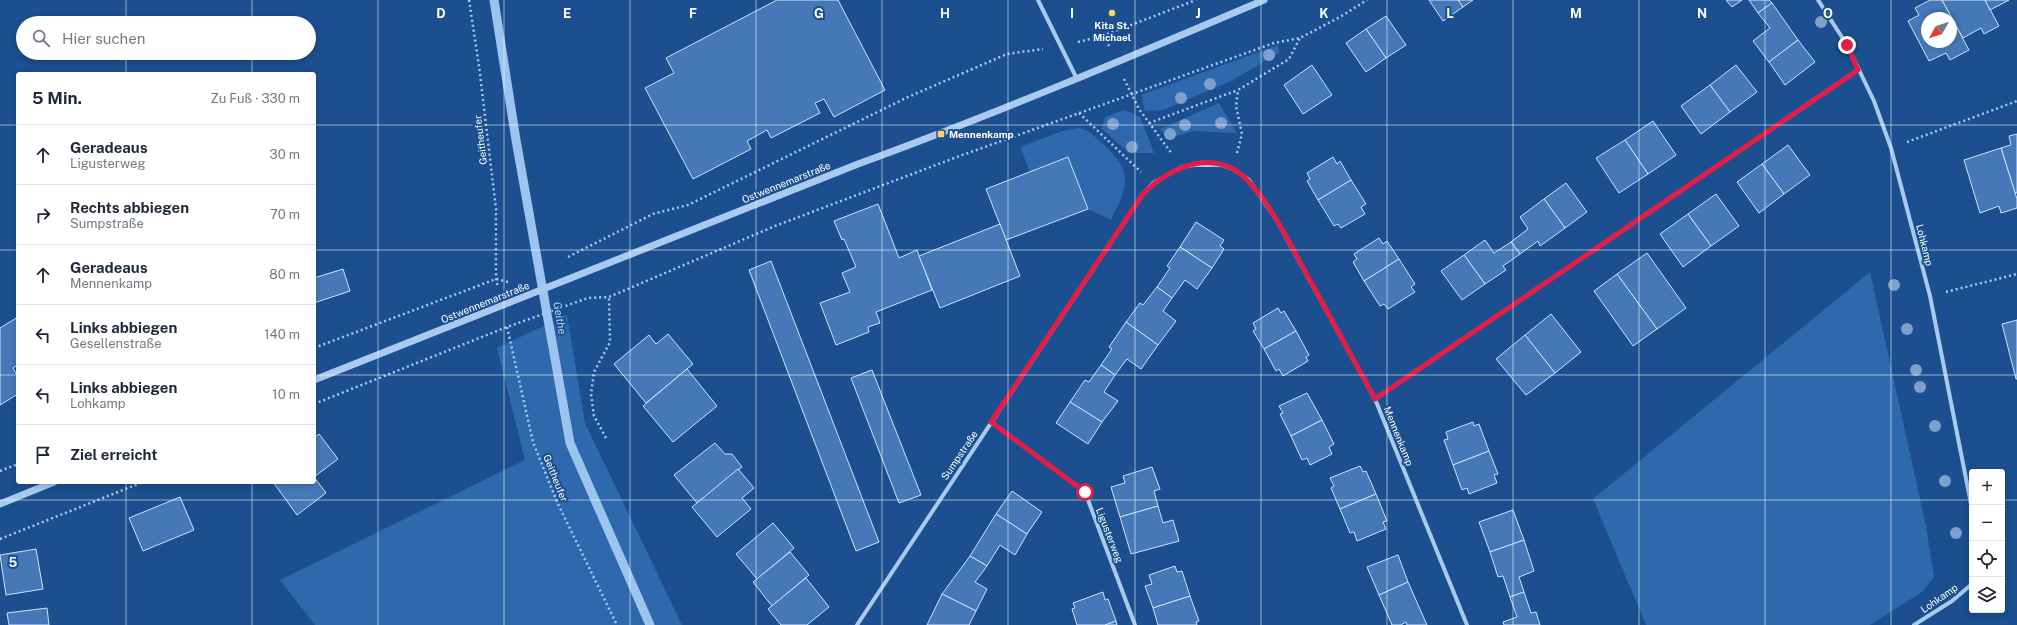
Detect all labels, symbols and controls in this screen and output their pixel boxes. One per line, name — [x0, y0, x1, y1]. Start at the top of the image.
text: D — [436, 6, 446, 21]
text: E — [563, 6, 571, 21]
text: F — [689, 6, 697, 21]
text: G — [814, 6, 824, 21]
text: H — [940, 6, 950, 21]
text: I — [1070, 6, 1074, 21]
text: J — [1195, 6, 1201, 21]
text: K — [1319, 6, 1329, 21]
text: L — [1446, 6, 1454, 21]
text: M — [1570, 6, 1582, 21]
text: N — [1697, 6, 1707, 21]
text: O — [1823, 6, 1833, 21]
marker: Kita St. Michael — [1107, 8, 1117, 18]
north arrow — [1921, 12, 1957, 48]
search box — [16, 16, 316, 60]
place label: Kita St. Michael — [1093, 19, 1131, 43]
icon: search — [30, 27, 52, 49]
text: Hier suchen — [62, 30, 145, 47]
route end — [1838, 36, 1856, 54]
text: 5 Min. — [32, 88, 82, 108]
text: Zu Fuß · 330 m — [210, 91, 300, 106]
street label: Geitheufer — [471, 114, 489, 166]
place label: Mennenkamp — [949, 128, 1014, 140]
marker: Mennenkamp — [936, 129, 946, 139]
text: Geradeaus — [70, 139, 148, 156]
icon: ahead — [32, 144, 54, 166]
text: 30 m — [270, 147, 300, 162]
text: Ligusterweg — [70, 156, 146, 171]
street label: Ostwennemarstraße — [740, 159, 832, 205]
text: Rechts abbiegen — [70, 199, 189, 216]
icon: right — [32, 204, 54, 226]
text: 70 m — [270, 207, 300, 222]
text: Sumpstraße — [70, 216, 144, 231]
street label: Lohkamp — [1914, 223, 1936, 267]
text: Geradeaus — [70, 259, 148, 276]
icon: ahead — [32, 264, 54, 286]
text: 80 m — [269, 267, 300, 282]
text: Mennenkamp — [70, 276, 152, 291]
street label: Ostwennemarstraße — [439, 279, 531, 325]
water label: Geithe — [551, 301, 569, 335]
text: Links abbiegen — [70, 319, 177, 336]
icon: left — [32, 324, 54, 346]
text: 140 m — [264, 327, 300, 342]
text: Gesellenstraße — [70, 336, 162, 351]
text: Links abbiegen — [70, 379, 177, 396]
icon: left — [32, 384, 54, 406]
text: 10 m — [272, 387, 300, 402]
text: Lohkamp — [70, 396, 125, 411]
street label: Mennenkamp — [1382, 405, 1416, 468]
street label: Sumpstraße — [938, 428, 980, 482]
icon: arrive — [32, 444, 54, 466]
text: Ziel erreicht — [70, 446, 157, 463]
street label: Geitheufer — [541, 453, 571, 504]
map controls — [1969, 469, 2005, 613]
button: + — [1969, 469, 2005, 505]
route start — [1076, 483, 1094, 501]
button: − — [1969, 505, 2005, 541]
street label: Ligusterweg — [1094, 506, 1126, 564]
button: locate — [1969, 541, 2005, 577]
text: 5 — [9, 555, 18, 570]
button: layers — [1969, 577, 2005, 613]
street label: Lohkamp — [1918, 581, 1960, 615]

